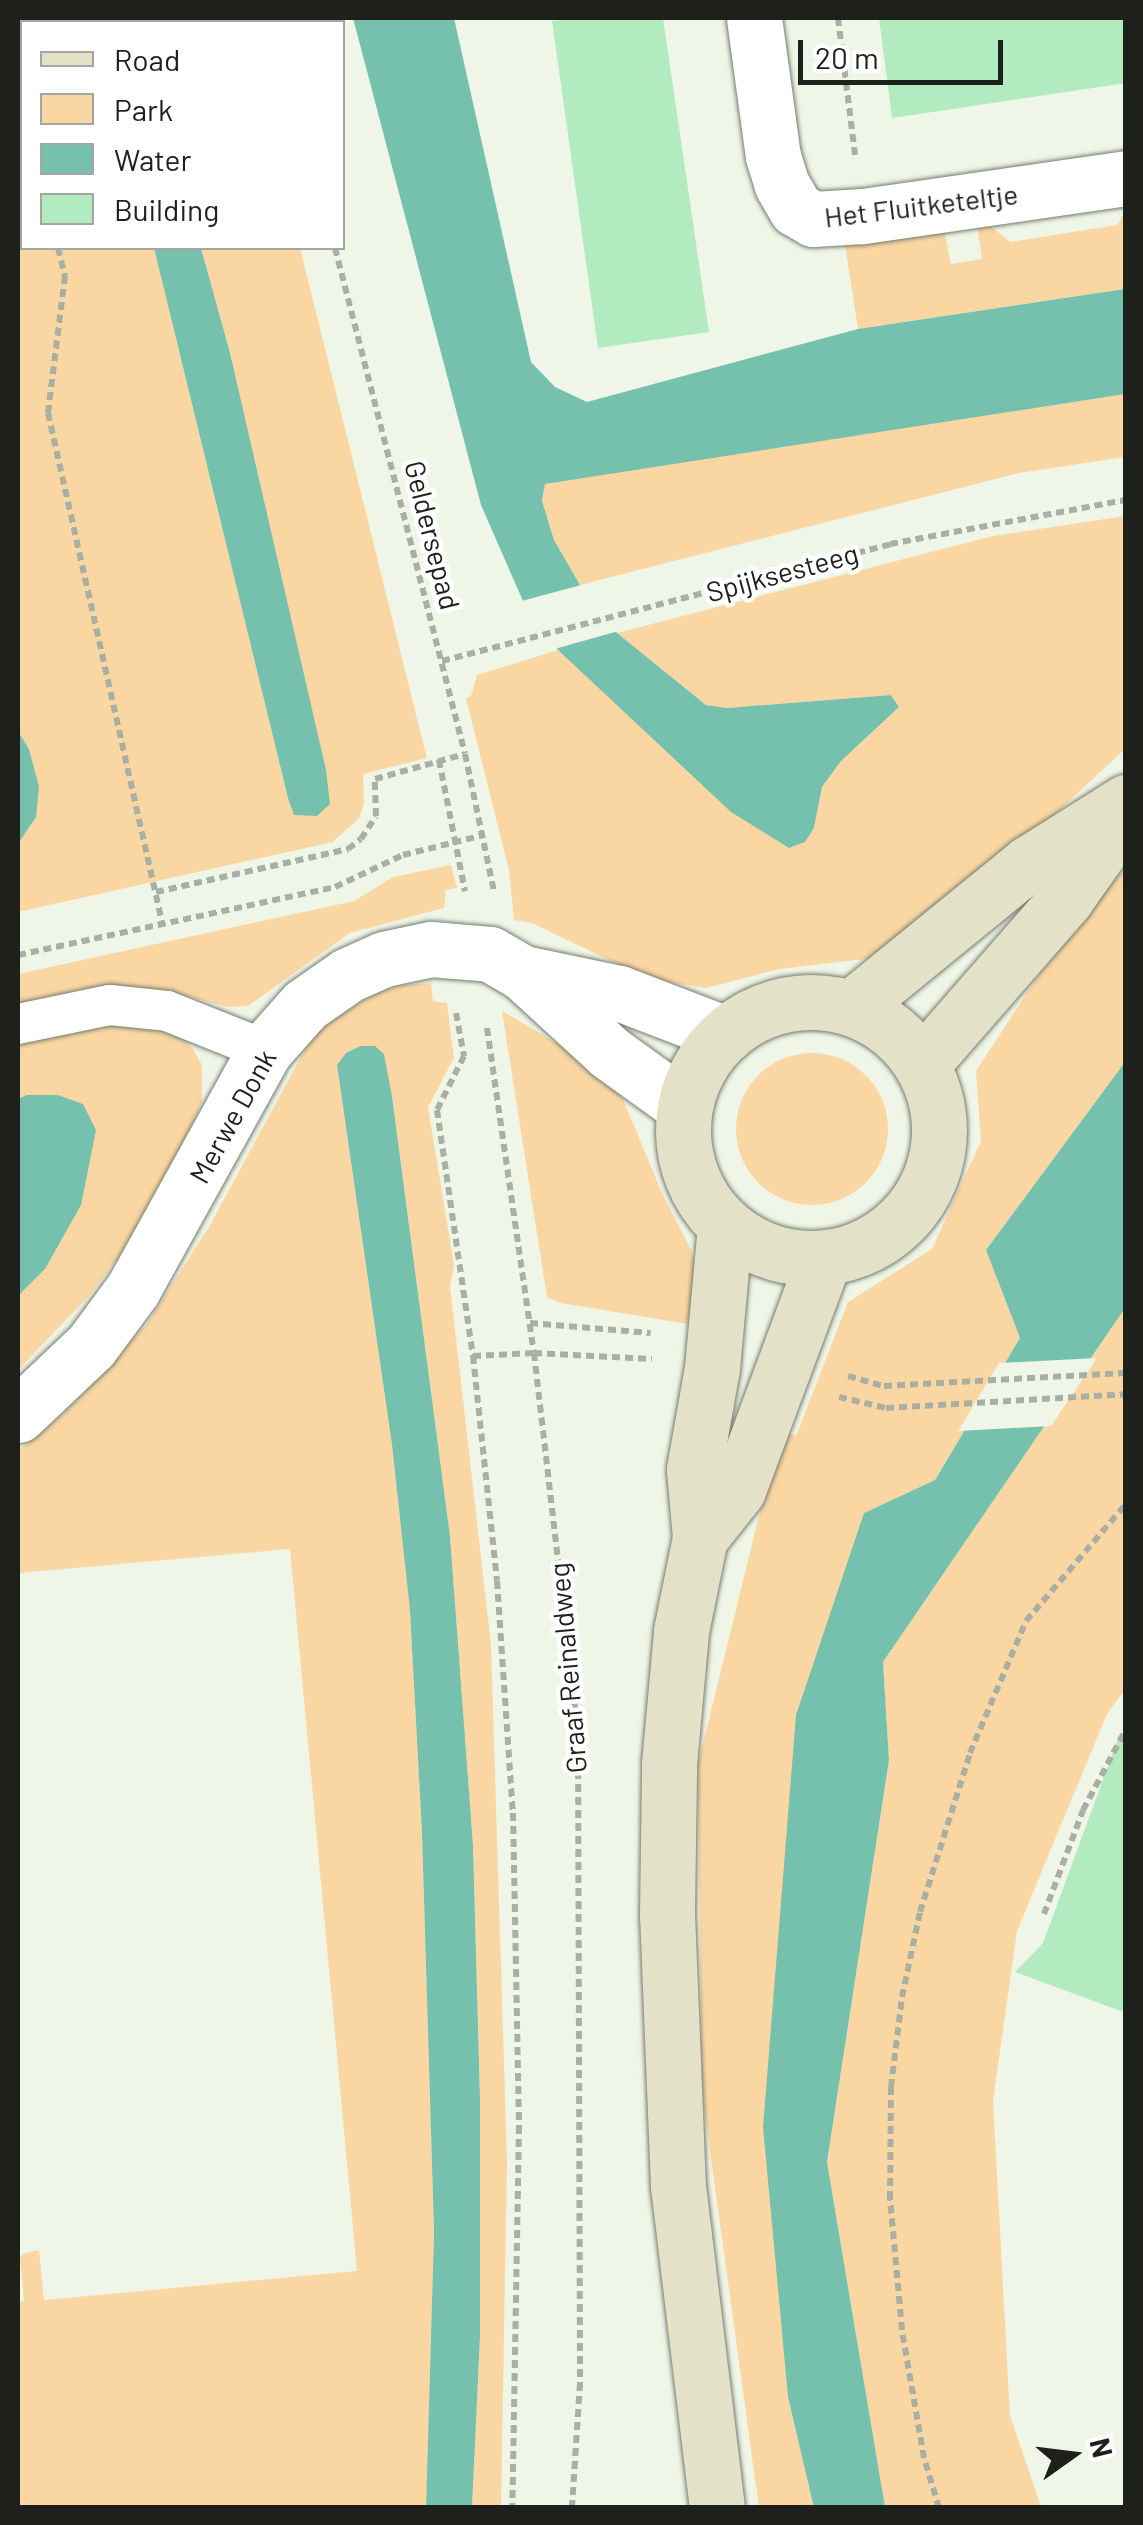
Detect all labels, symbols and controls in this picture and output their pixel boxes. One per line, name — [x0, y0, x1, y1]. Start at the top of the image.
legend — [20, 20, 345, 250]
scale bar — [803, 20, 1008, 82]
text: 20 m — [815, 39, 879, 75]
text: Road — [114, 41, 180, 77]
text: Park — [114, 91, 173, 127]
text: Water — [114, 141, 192, 177]
street label: Het Fluitketeltje — [822, 176, 1020, 234]
text: Building — [114, 191, 219, 227]
street label: Geldersepad — [398, 457, 468, 613]
street label: Spijksesteeg — [702, 536, 862, 608]
street label: Merwe Donk — [181, 1043, 283, 1189]
street label: Graaf Reinaldweg — [541, 1561, 593, 1775]
north arrow — [1023, 2405, 1123, 2505]
text: N — [1083, 2435, 1121, 2461]

